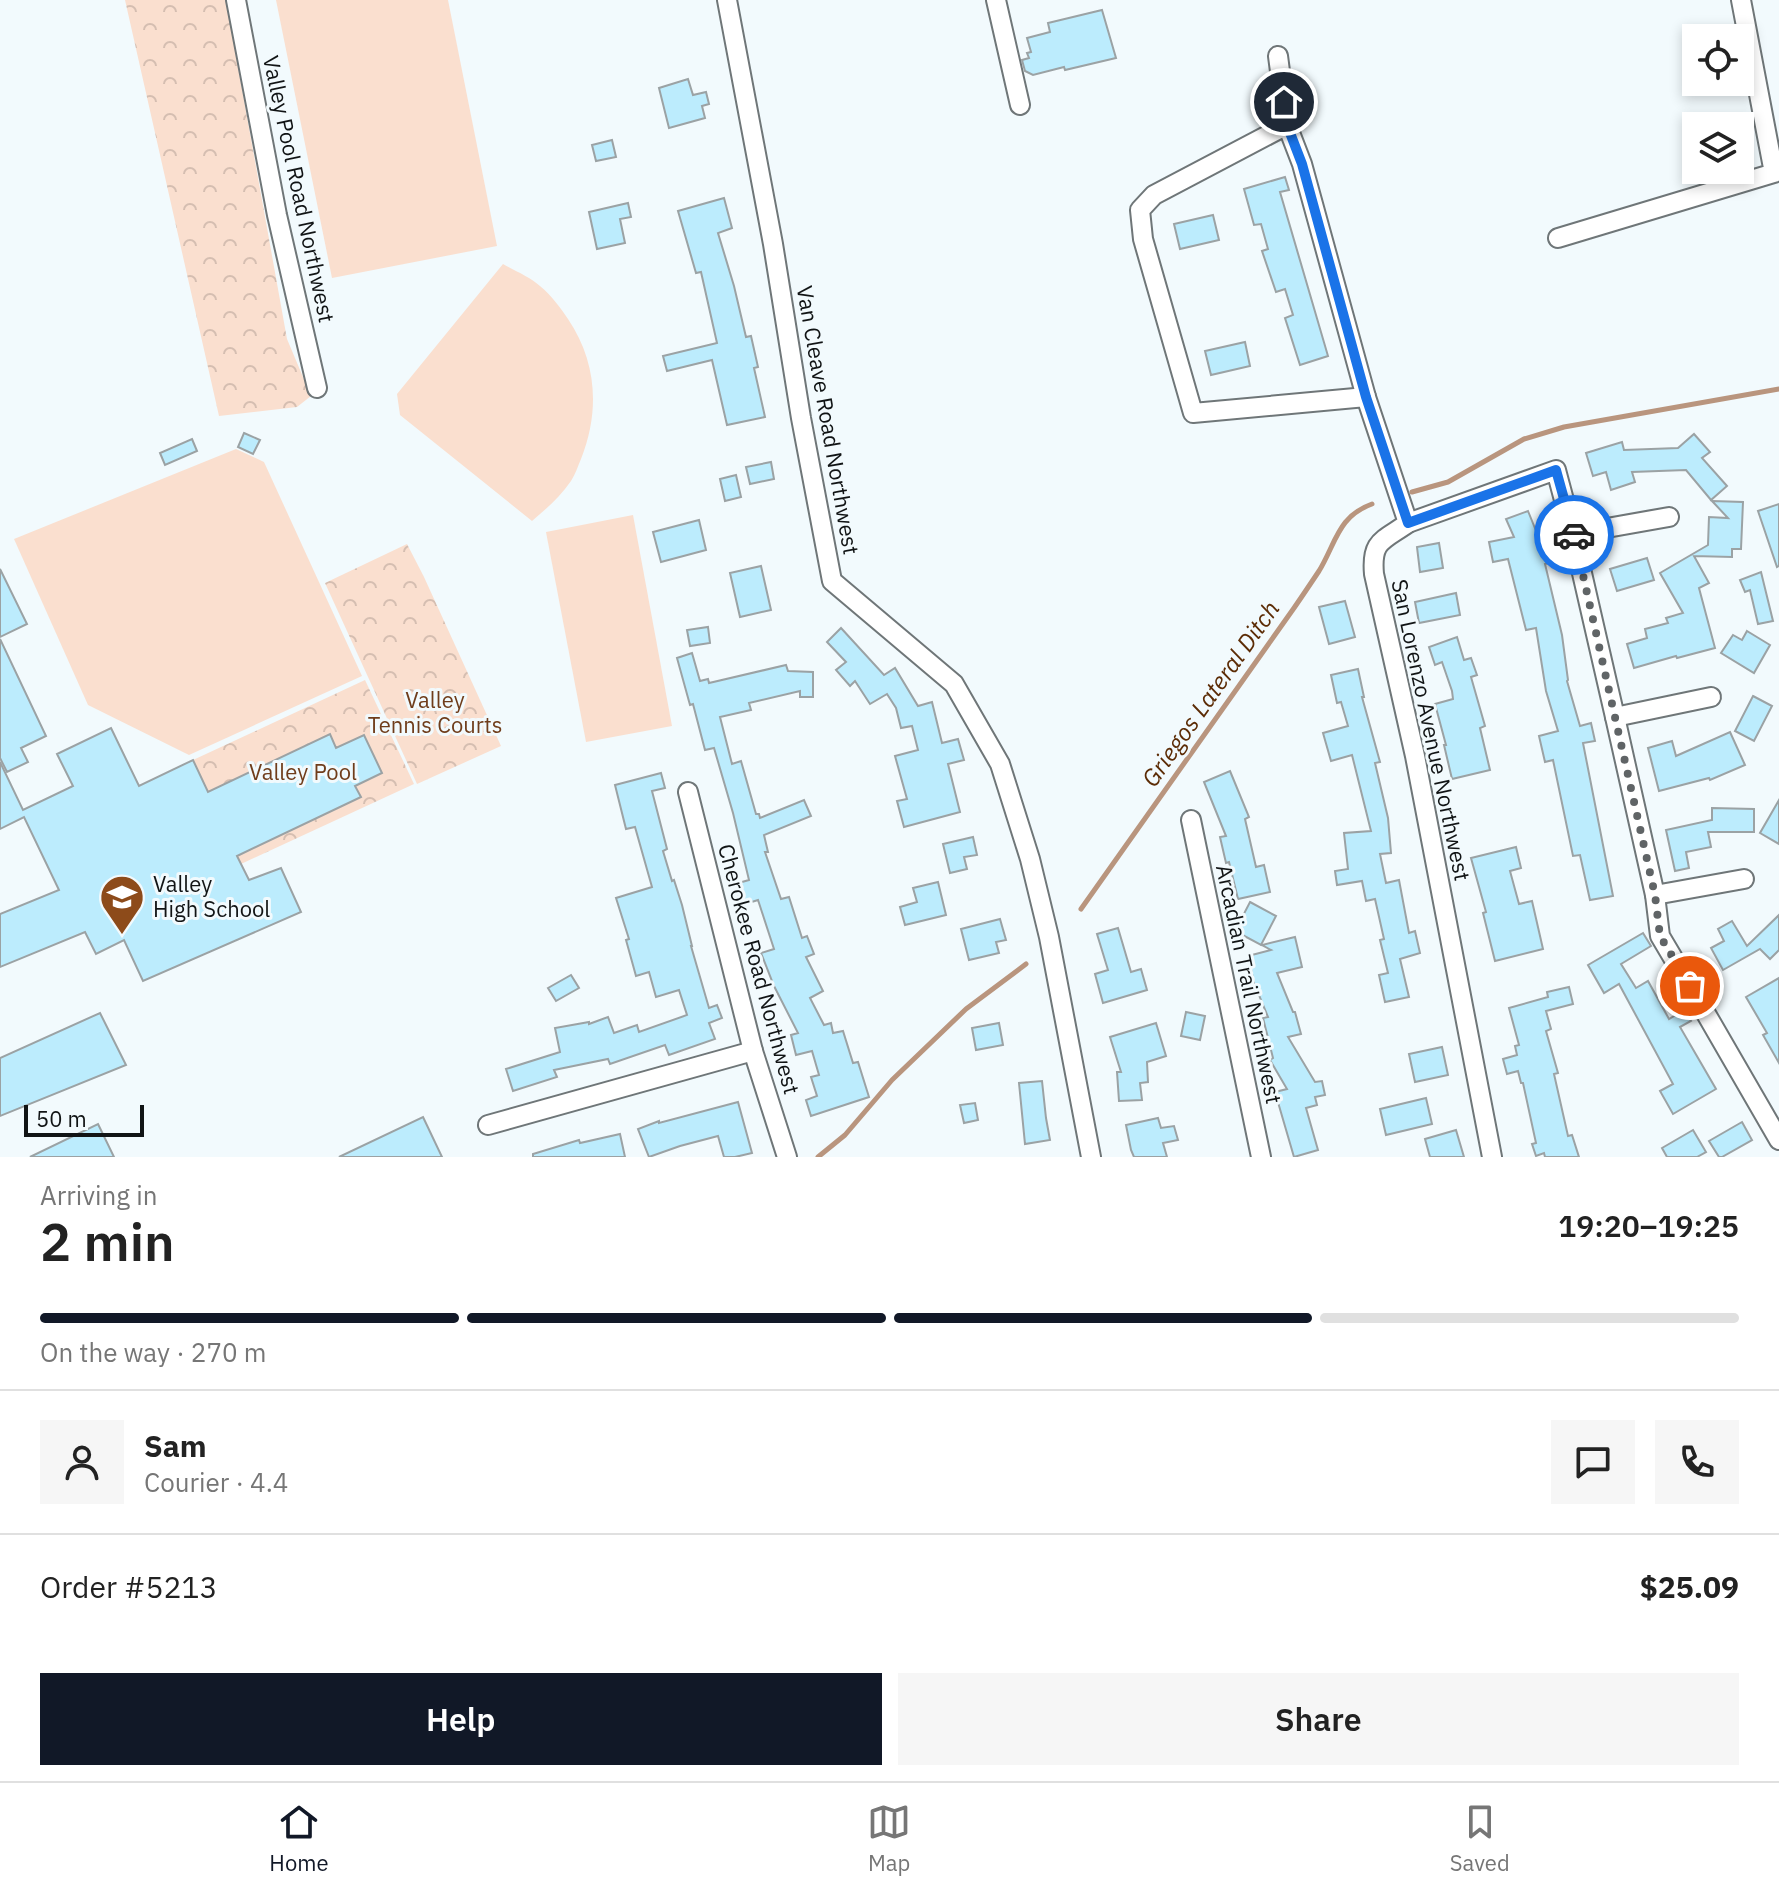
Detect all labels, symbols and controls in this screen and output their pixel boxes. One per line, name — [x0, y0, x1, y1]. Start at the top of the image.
map controls — [1682, 24, 1754, 184]
button: locate — [1682, 24, 1754, 96]
street label: Valley Pool Road Northwest — [257, 53, 342, 325]
pin — [1250, 68, 1318, 136]
icon: home — [1262, 80, 1306, 124]
button: layers — [1682, 112, 1754, 184]
street label: Van Cleave Road Northwest — [791, 283, 866, 557]
courier — [1534, 495, 1614, 575]
icon: car — [1552, 513, 1596, 557]
street label: San Lorenzo Avenue Northwest — [1385, 577, 1478, 883]
water label: Griegos Lateral Ditch — [1134, 594, 1286, 793]
park label: Valley Tennis Courts — [368, 685, 502, 739]
park label: Valley Pool — [249, 757, 357, 786]
street label: Cherokee Road Northwest — [712, 840, 807, 1097]
street label: Arcadian Trail Northwest — [1210, 862, 1289, 1106]
place label: Valley High School — [153, 869, 270, 923]
school or university icon: Valley High School — [98, 873, 146, 936]
pin — [1656, 952, 1724, 1020]
icon: bag — [1668, 964, 1712, 1008]
scale bar — [24, 1101, 144, 1137]
text: 50 m — [36, 1104, 87, 1133]
text: Arriving in — [40, 1178, 157, 1212]
text: 19:20–19:25 — [1558, 1206, 1739, 1245]
text: 2 min — [40, 1208, 175, 1275]
text: On the way · 270 m — [40, 1335, 266, 1369]
button: person — [40, 1420, 124, 1504]
button: chat — [1551, 1420, 1635, 1504]
button: phone — [1655, 1420, 1739, 1504]
text: Sam — [144, 1426, 207, 1465]
text: Courier · 4.4 — [144, 1465, 288, 1499]
text: Order #5213 — [40, 1567, 217, 1606]
text: $25.09 — [1640, 1567, 1739, 1606]
button: Help — [40, 1673, 882, 1765]
button: Share — [898, 1673, 1739, 1765]
tab: Home — [269, 1800, 329, 1877]
tab: Map — [867, 1800, 911, 1877]
tab: Saved — [1450, 1800, 1510, 1877]

